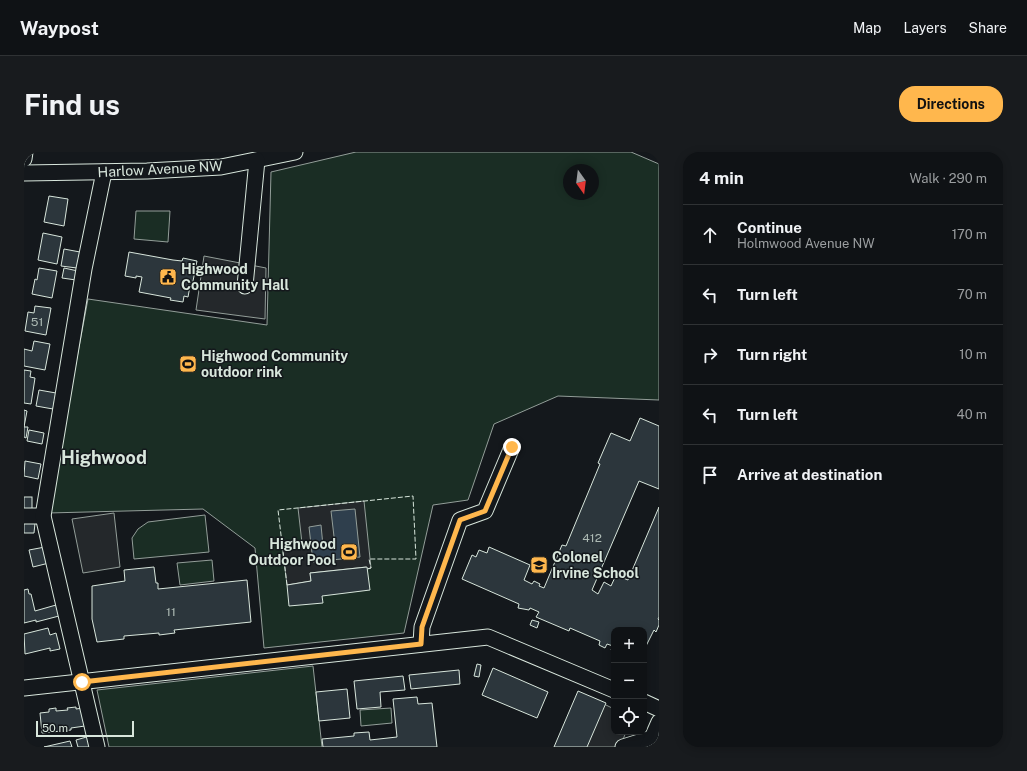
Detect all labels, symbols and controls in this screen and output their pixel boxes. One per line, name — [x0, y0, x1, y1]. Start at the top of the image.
text: Waypost — [20, 17, 99, 39]
text: Map — [853, 20, 881, 36]
text: Layers — [903, 20, 947, 36]
text: Share — [969, 20, 1007, 36]
button: Directions — [899, 86, 1003, 122]
text: Find us — [24, 88, 120, 121]
street label: Harlow Avenue NW — [97, 158, 224, 180]
north arrow — [563, 164, 599, 200]
text: 4 min — [699, 168, 744, 188]
text: Walk · 290 m — [909, 171, 987, 186]
text: Continue — [737, 219, 802, 236]
icon: ahead — [699, 224, 721, 246]
text: 170 m — [952, 227, 987, 242]
text: Holmwood Avenue NW — [737, 236, 875, 251]
place label: Highwood Community Hall — [181, 261, 289, 293]
public building icon: Highwood Community Hall — [158, 267, 178, 287]
icon: left — [699, 284, 721, 306]
text: Turn left — [737, 286, 798, 303]
text: 70 m — [957, 287, 987, 302]
house number: 51 — [31, 315, 43, 329]
icon: right — [699, 344, 721, 366]
text: Turn right — [737, 346, 807, 363]
text: 10 m — [959, 347, 987, 362]
place label: Highwood Community outdoor rink — [201, 348, 348, 380]
sports icon: Highwood Community outdoor rink — [178, 354, 198, 374]
icon: left — [699, 404, 721, 426]
text: Turn left — [737, 406, 798, 423]
text: 40 m — [956, 407, 987, 422]
route end — [503, 438, 521, 456]
district label: Highwood — [61, 447, 147, 468]
icon: arrive — [699, 464, 721, 486]
text: Arrive at destination — [737, 466, 882, 483]
house number: 412 — [582, 531, 602, 545]
place label: Highwood Outdoor Pool — [248, 536, 336, 568]
sports icon: Highwood Outdoor Pool — [339, 542, 359, 562]
place label: Colonel Irvine School — [552, 549, 639, 581]
school or university icon: Colonel Irvine School — [529, 555, 549, 575]
house number: 11 — [166, 605, 176, 619]
map controls — [611, 627, 647, 735]
button: + — [611, 627, 647, 663]
button: − — [611, 663, 647, 699]
route start — [73, 673, 91, 691]
button: locate — [611, 699, 647, 735]
scale bar — [36, 719, 134, 738]
text: 50 m — [42, 722, 68, 734]

